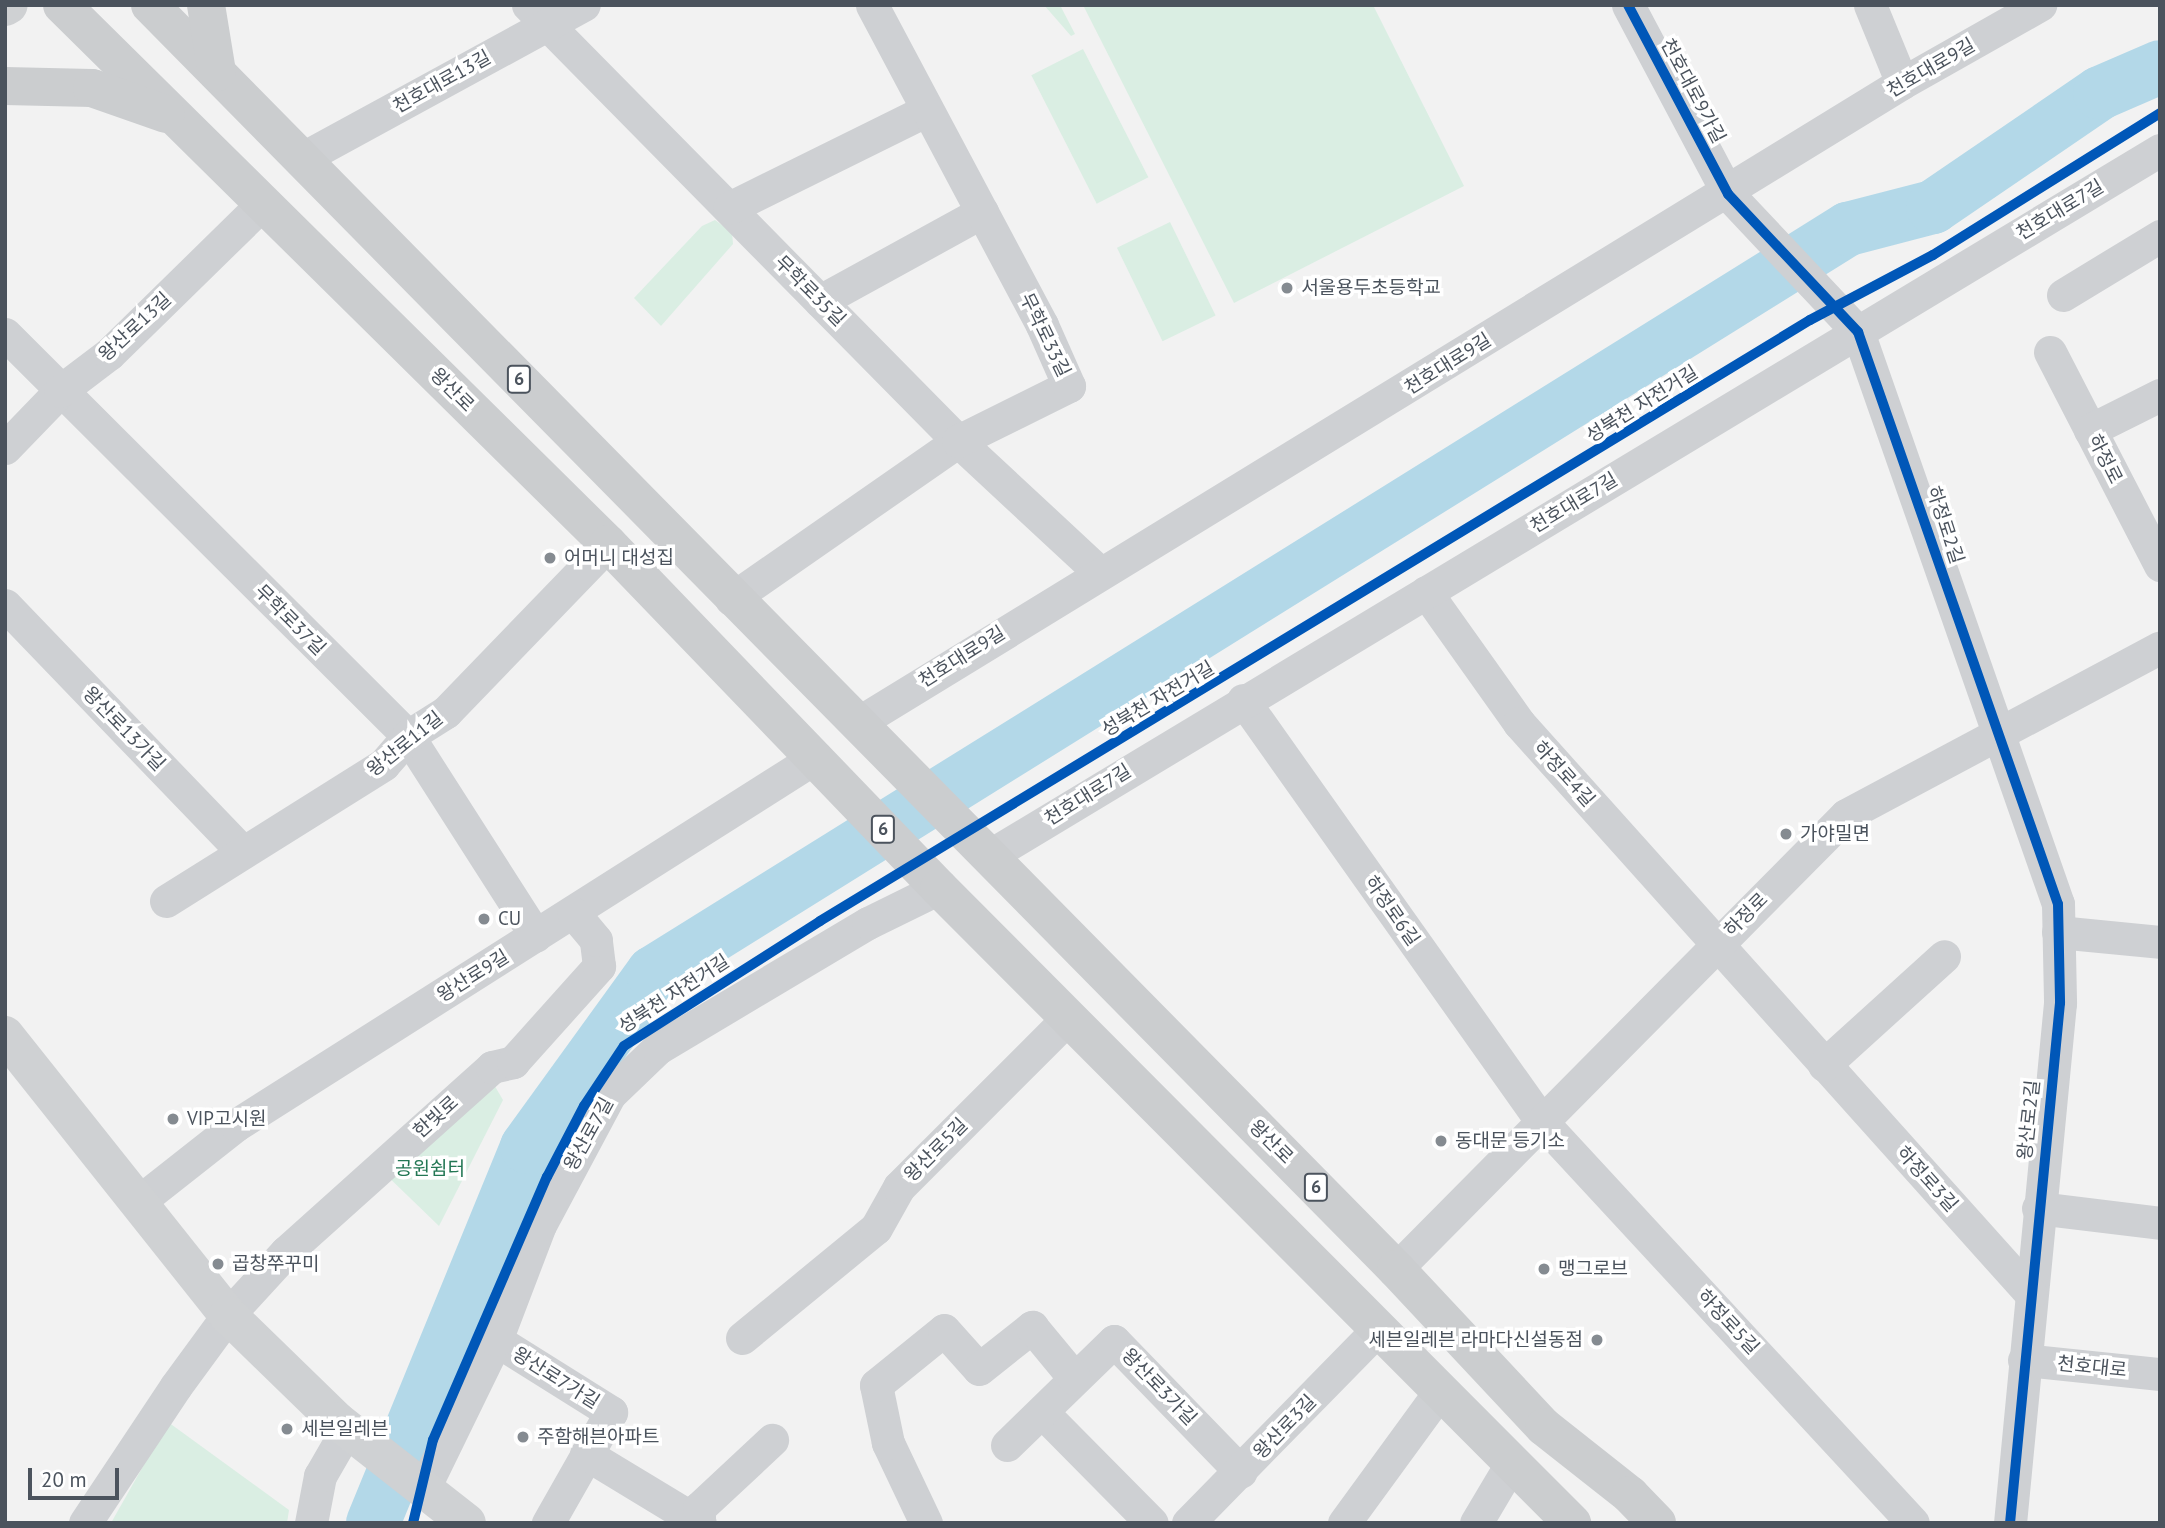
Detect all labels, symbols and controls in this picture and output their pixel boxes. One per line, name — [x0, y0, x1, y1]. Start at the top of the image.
street label: 천호대로9길 — [1883, 34, 1979, 102]
street label: 천호대로9가길 — [1656, 35, 1730, 147]
street label: 천호대로13길 — [389, 46, 495, 118]
street label: 천호대로7길 — [2012, 175, 2108, 245]
street label: 무학로35길 — [770, 251, 850, 331]
place label: 서울용두초등학교 — [1301, 277, 1441, 299]
marker: 서울용두초등학교 — [1279, 280, 1295, 296]
street label: 왕산로13길 — [94, 288, 176, 366]
street label: 무학로33길 — [1015, 289, 1075, 381]
street label: 천호대로9길 — [1401, 328, 1495, 400]
street label: 성북천 자전거길 — [1582, 361, 1702, 447]
street label: 왕산로 — [425, 363, 479, 417]
road number: 6 — [507, 365, 531, 394]
street label: 하정로 — [2083, 430, 2127, 488]
street label: 천호대로7길 — [1526, 468, 1622, 538]
street label: 하정로2길 — [1922, 483, 1968, 567]
place label: 어머니 대성집 — [564, 547, 674, 569]
marker: 어머니 대성집 — [542, 550, 558, 566]
street label: 무학로37길 — [250, 580, 330, 660]
street label: 천호대로9길 — [915, 621, 1009, 693]
street label: 성북천 자전거길 — [1098, 656, 1218, 742]
street label: 왕산로13가길 — [78, 682, 170, 776]
street label: 왕산로11길 — [363, 707, 447, 781]
street label: 하정로4길 — [1529, 737, 1599, 811]
street label: 천호대로7길 — [1041, 759, 1135, 831]
road number: 6 — [871, 814, 895, 844]
place label: 가야밀면 — [1800, 823, 1870, 845]
marker: 가야밀면 — [1778, 826, 1794, 842]
street label: 하정로6길 — [1360, 872, 1424, 950]
street label: 하정로 — [1719, 888, 1773, 942]
place label: CU — [498, 908, 521, 930]
marker: CU — [476, 911, 492, 927]
street label: 왕산로9길 — [433, 945, 513, 1007]
street label: 성북천 자전거길 — [614, 950, 734, 1038]
street label: 왕산로2길 — [2013, 1079, 2045, 1161]
street label: 한빛로 — [409, 1091, 463, 1143]
street label: 왕산로7길 — [560, 1093, 618, 1175]
place label: VIP고시원 — [187, 1108, 266, 1130]
marker: VIP고시원 — [165, 1111, 181, 1127]
street label: 왕산로5길 — [900, 1114, 972, 1186]
street label: 왕산로 — [1244, 1115, 1298, 1169]
place label: 동대문 등기소 — [1455, 1130, 1565, 1152]
marker: 동대문 등기소 — [1433, 1133, 1449, 1149]
street label: 하정로3길 — [1892, 1142, 1962, 1216]
park label: 공원쉼터 — [395, 1158, 465, 1180]
road number: 6 — [1304, 1172, 1328, 1202]
place label: 곱창쭈꾸미 — [232, 1253, 319, 1275]
marker: 곱창쭈꾸미 — [210, 1256, 226, 1272]
place label: 맹그로브 — [1558, 1258, 1628, 1280]
marker: 맹그로브 — [1536, 1261, 1552, 1277]
street label: 하정로5길 — [1692, 1285, 1764, 1359]
place label: 세븐일레븐 라마다신설동점 — [1368, 1329, 1583, 1351]
marker: 세븐일레븐 라마다신설동점 — [1589, 1332, 1605, 1348]
street label: 왕산로7가길 — [509, 1342, 603, 1414]
street label: 왕산로3가길 — [1117, 1344, 1201, 1430]
street label: 천호대로 — [2056, 1352, 2128, 1382]
street label: 왕산로3길 — [1249, 1390, 1321, 1464]
place label: 세븐일레븐 — [301, 1418, 388, 1440]
marker: 세븐일레븐 — [279, 1421, 295, 1437]
place label: 주함해븐아파트 — [537, 1426, 659, 1448]
marker: 주함해븐아파트 — [515, 1429, 531, 1445]
scale bar — [32, 1454, 122, 1498]
text: 20 m — [41, 1466, 87, 1493]

